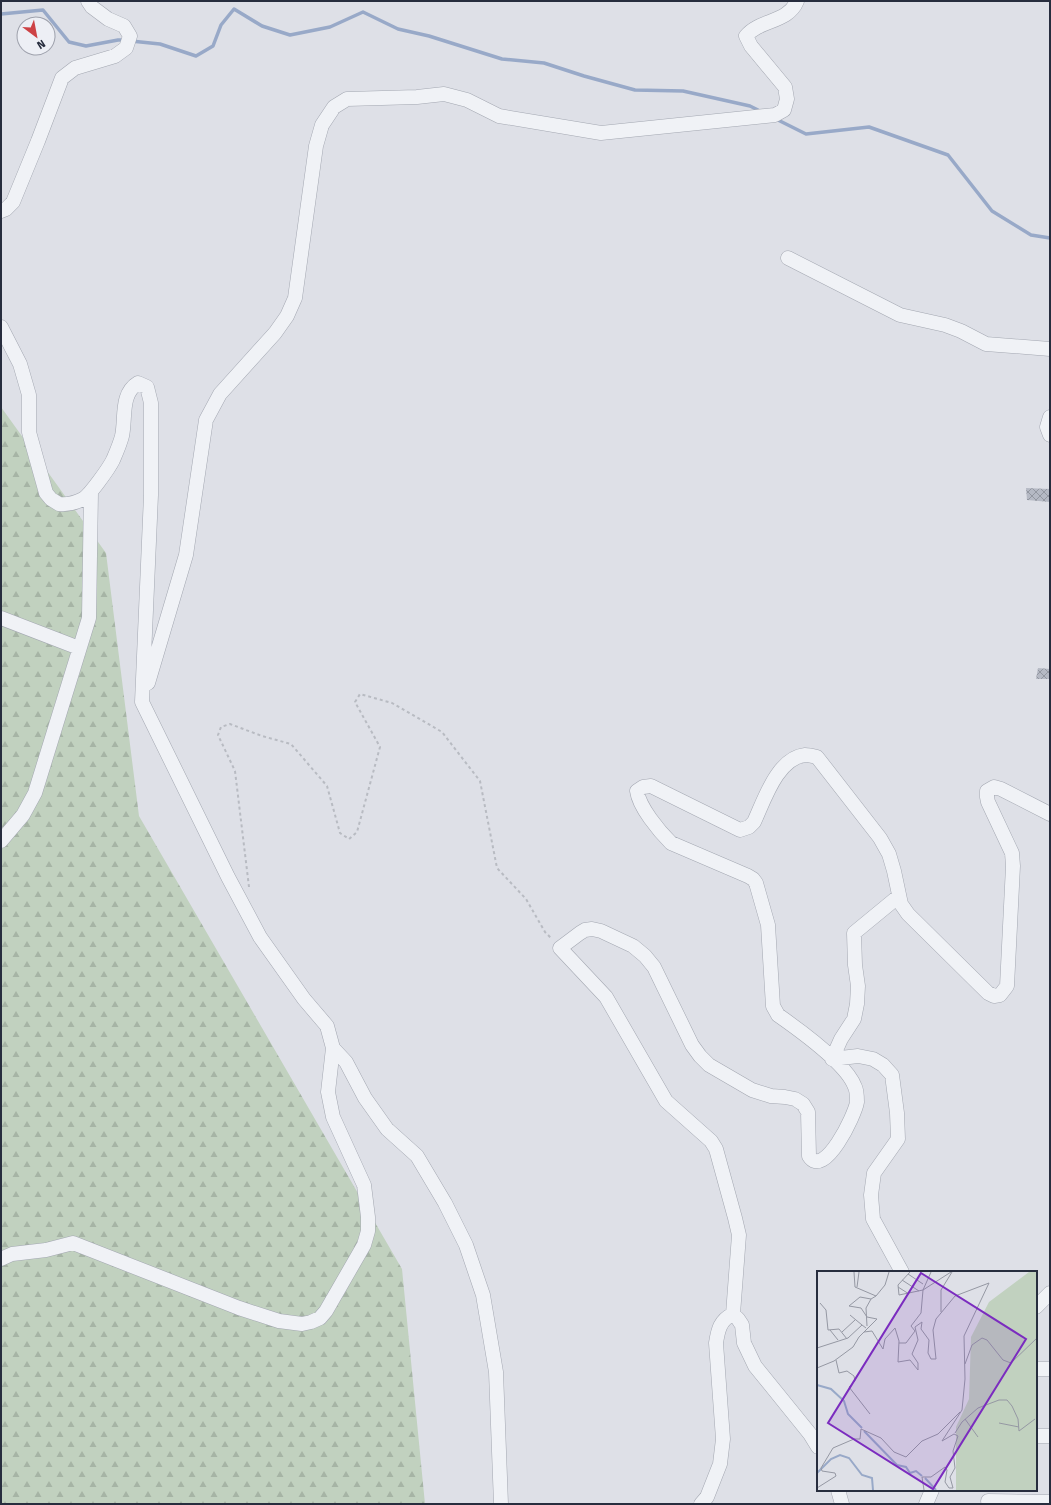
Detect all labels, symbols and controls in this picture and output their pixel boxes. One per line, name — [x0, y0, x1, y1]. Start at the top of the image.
north arrow — [16, 16, 56, 56]
text: N — [34, 37, 48, 52]
inset map — [817, 1271, 1037, 1491]

